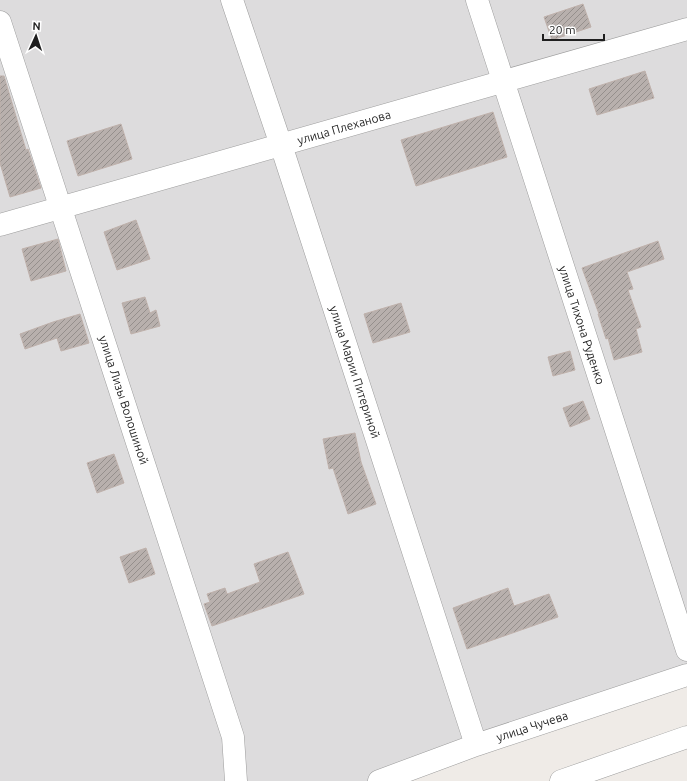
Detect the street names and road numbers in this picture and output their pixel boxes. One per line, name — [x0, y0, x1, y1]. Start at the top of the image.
street label: улица Плеханова — [296, 107, 392, 147]
street label: улица Тихона Руденко — [557, 264, 607, 386]
street label: улица Марии Питериной — [327, 304, 383, 440]
street label: улица Лизы Волошиной — [97, 334, 151, 466]
street label: улица Чучева — [495, 708, 569, 744]

